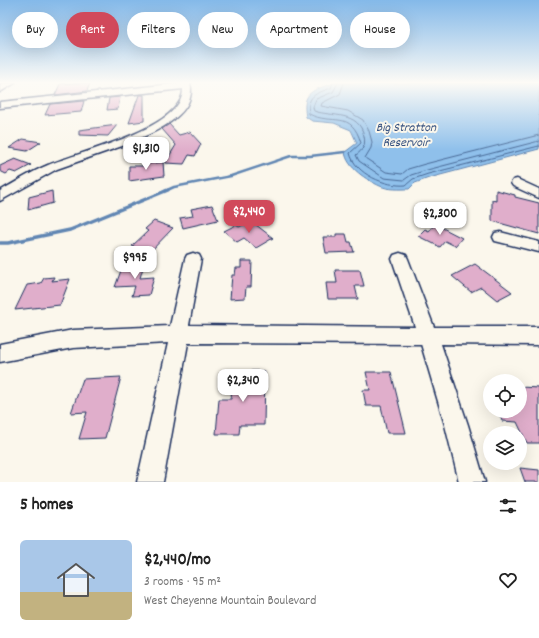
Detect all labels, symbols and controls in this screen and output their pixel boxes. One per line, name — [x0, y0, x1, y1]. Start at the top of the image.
chip: Buy — [12, 12, 58, 48]
chip: Rent — [66, 12, 119, 48]
chip: Filters — [127, 12, 190, 48]
chip: New — [198, 12, 248, 48]
chip: Apartment — [256, 12, 342, 48]
chip: House — [350, 12, 410, 48]
water label: Big Stratton Reservoir — [376, 119, 437, 153]
pin: $1,310 — [113, 137, 179, 171]
text: $1,310 — [132, 140, 160, 159]
pin: $2,440 — [216, 200, 282, 234]
pin: $2,300 — [407, 202, 473, 236]
text: $2,440 — [233, 203, 265, 222]
text: $2,300 — [423, 205, 457, 224]
pin: $995 — [111, 246, 159, 280]
text: $995 — [123, 249, 147, 268]
pin: $2,340 — [210, 369, 276, 403]
text: $2,340 — [227, 372, 260, 391]
map controls — [483, 374, 527, 470]
button: locate — [483, 374, 527, 418]
button: layers — [483, 426, 527, 470]
text: 5 homes — [20, 494, 73, 518]
icon: filters — [497, 495, 519, 517]
text: $2,440/mo — [144, 549, 211, 573]
icon: home — [52, 556, 100, 604]
icon: heart — [497, 569, 519, 591]
text: 3 rooms · 95 m² — [144, 573, 221, 592]
text: West Cheyenne Mountain Boulevard — [144, 592, 316, 611]

